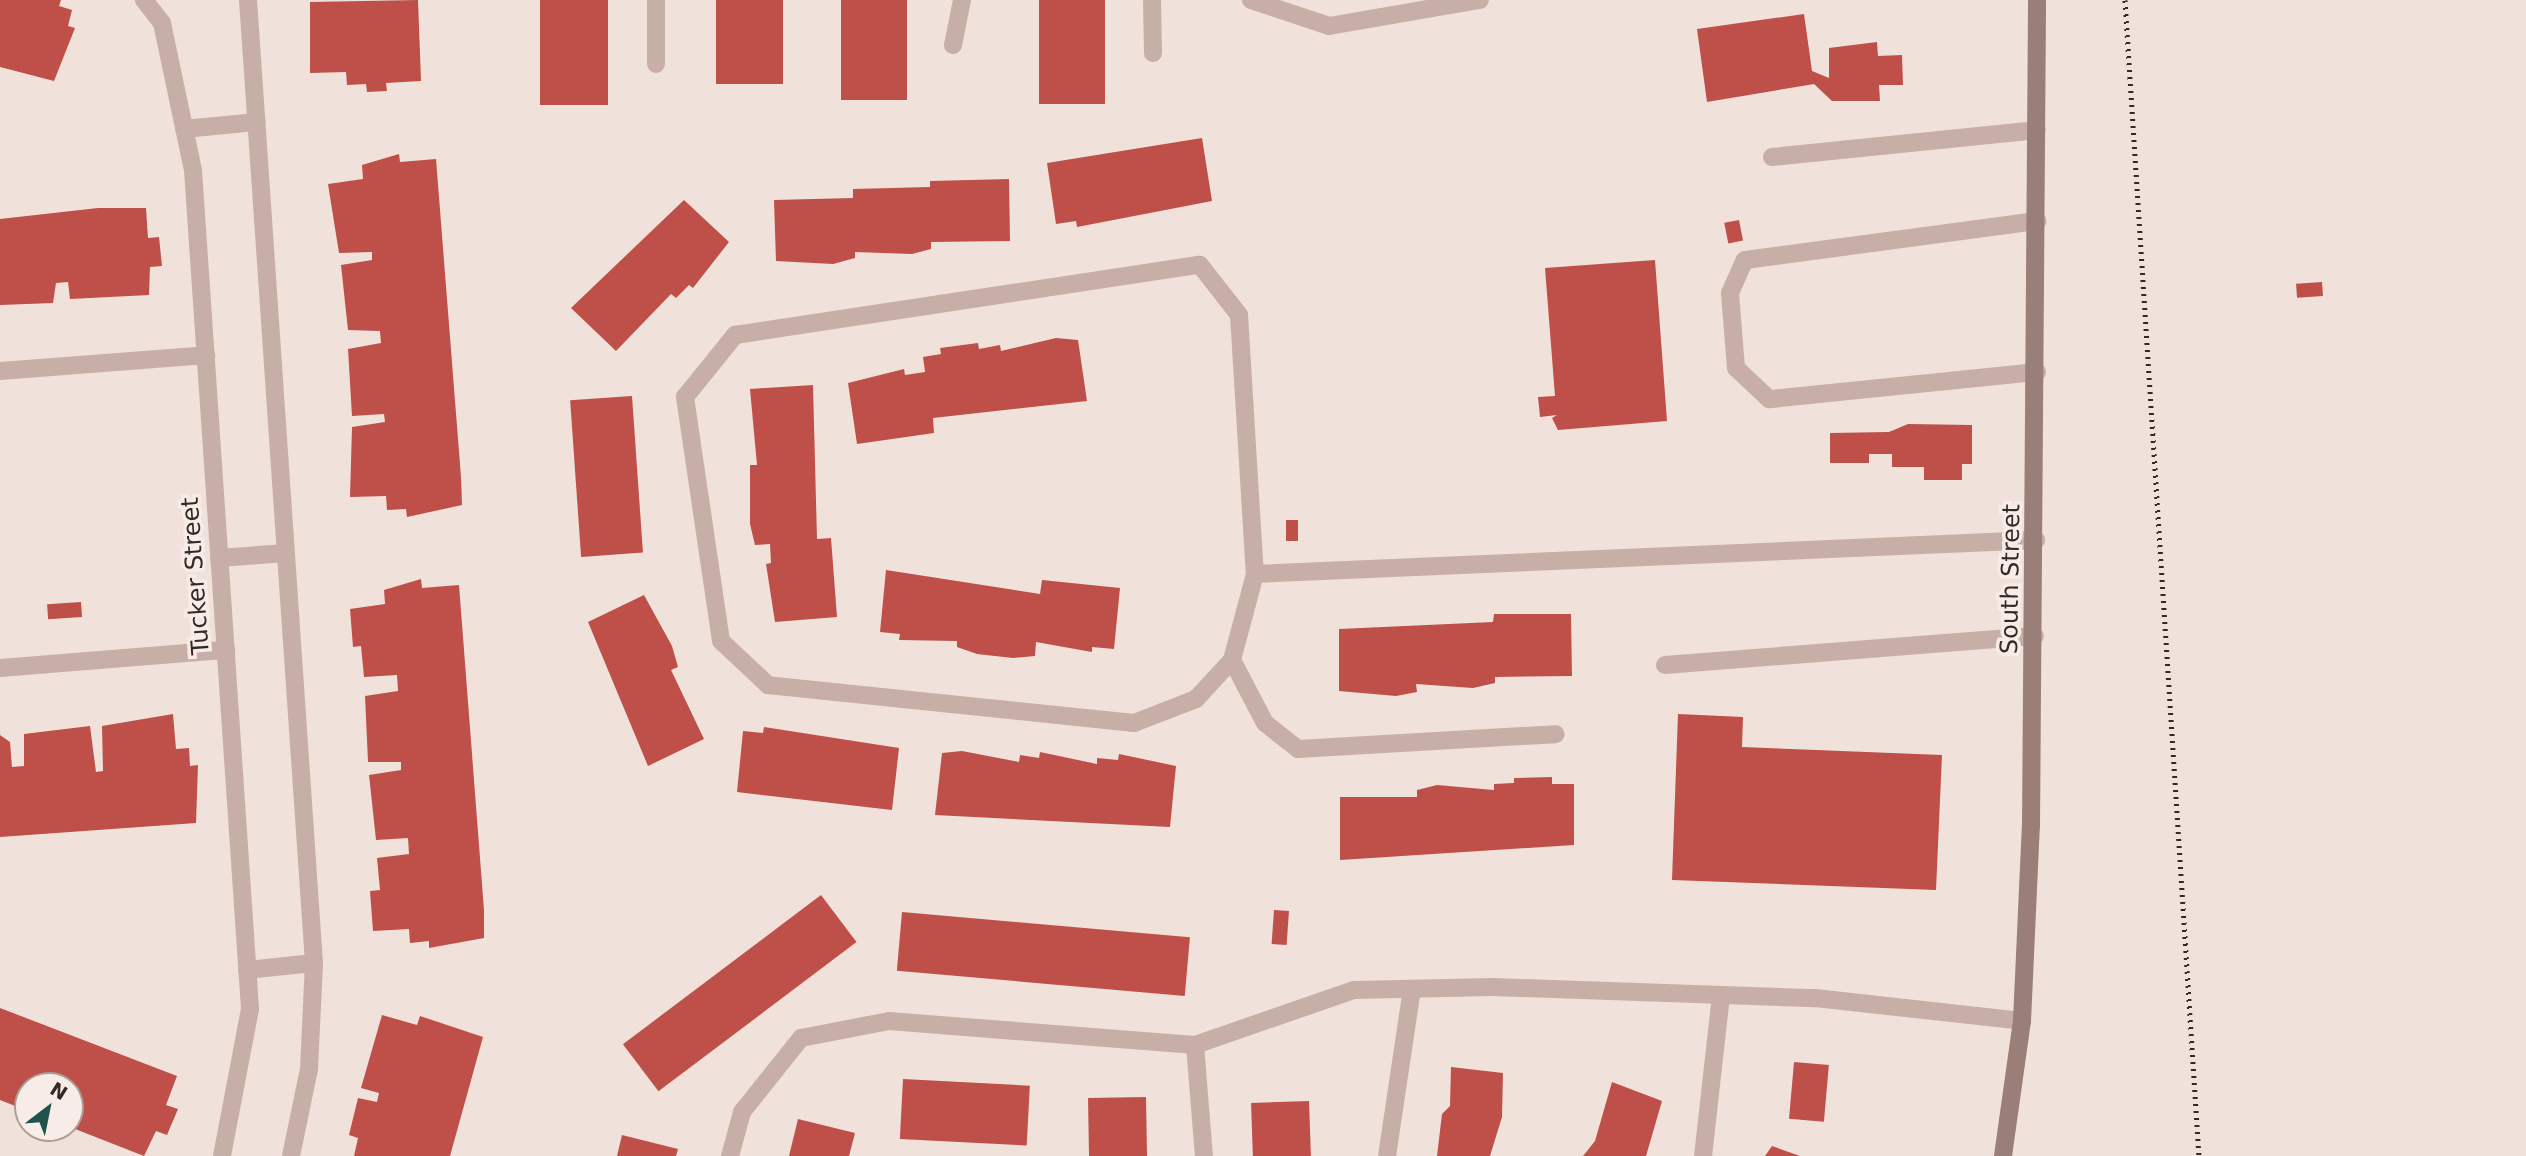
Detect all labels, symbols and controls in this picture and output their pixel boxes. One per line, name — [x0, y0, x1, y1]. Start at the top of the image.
street label: Tucker Street — [176, 496, 216, 656]
street label: South Street — [1995, 504, 2027, 654]
north arrow — [14, 1072, 84, 1142]
text: N — [46, 1077, 72, 1104]

